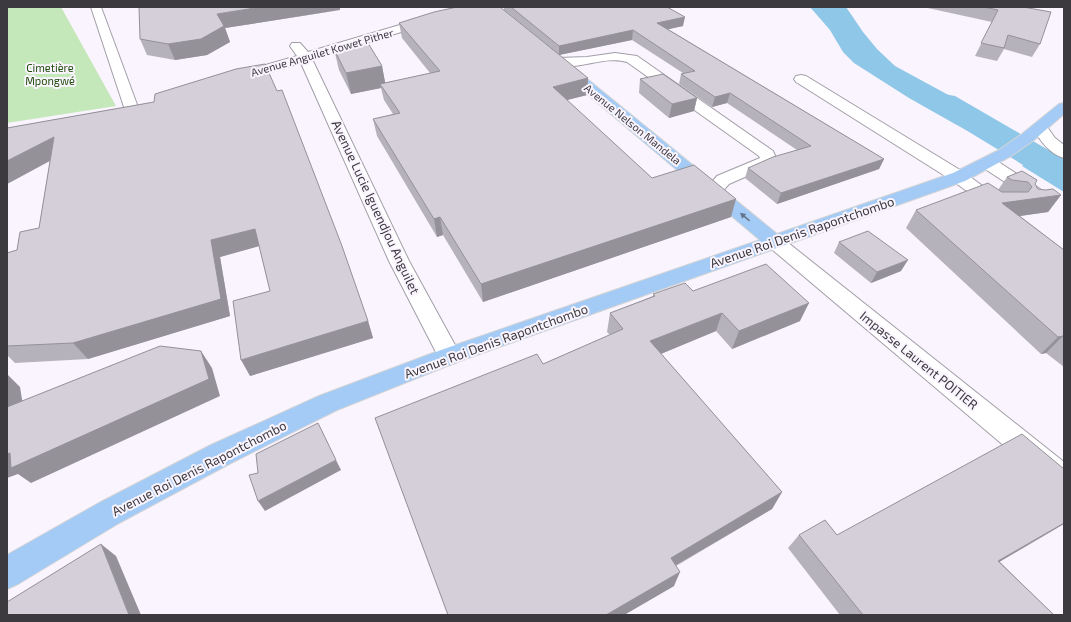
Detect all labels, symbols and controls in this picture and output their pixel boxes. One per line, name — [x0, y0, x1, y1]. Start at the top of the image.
street label: Avenue Anguilet Kowet Pither — [249, 25, 395, 79]
park label: Cimetière Mpongwé — [25, 61, 75, 87]
street label: Avenue Nelson Mandela — [582, 81, 684, 167]
street label: Avenue Lucie Iguendjou Anguilet — [329, 118, 423, 297]
street label: Avenue Roi Denis Rapontchombo — [708, 193, 896, 271]
one-way arrow — [740, 212, 750, 221]
street label: Avenue Roi Denis Rapontchombo — [402, 300, 590, 382]
street label: Impasse Laurent POITIER — [857, 307, 981, 413]
street label: Avenue Roi Denis Rapontchombo — [109, 417, 289, 519]

